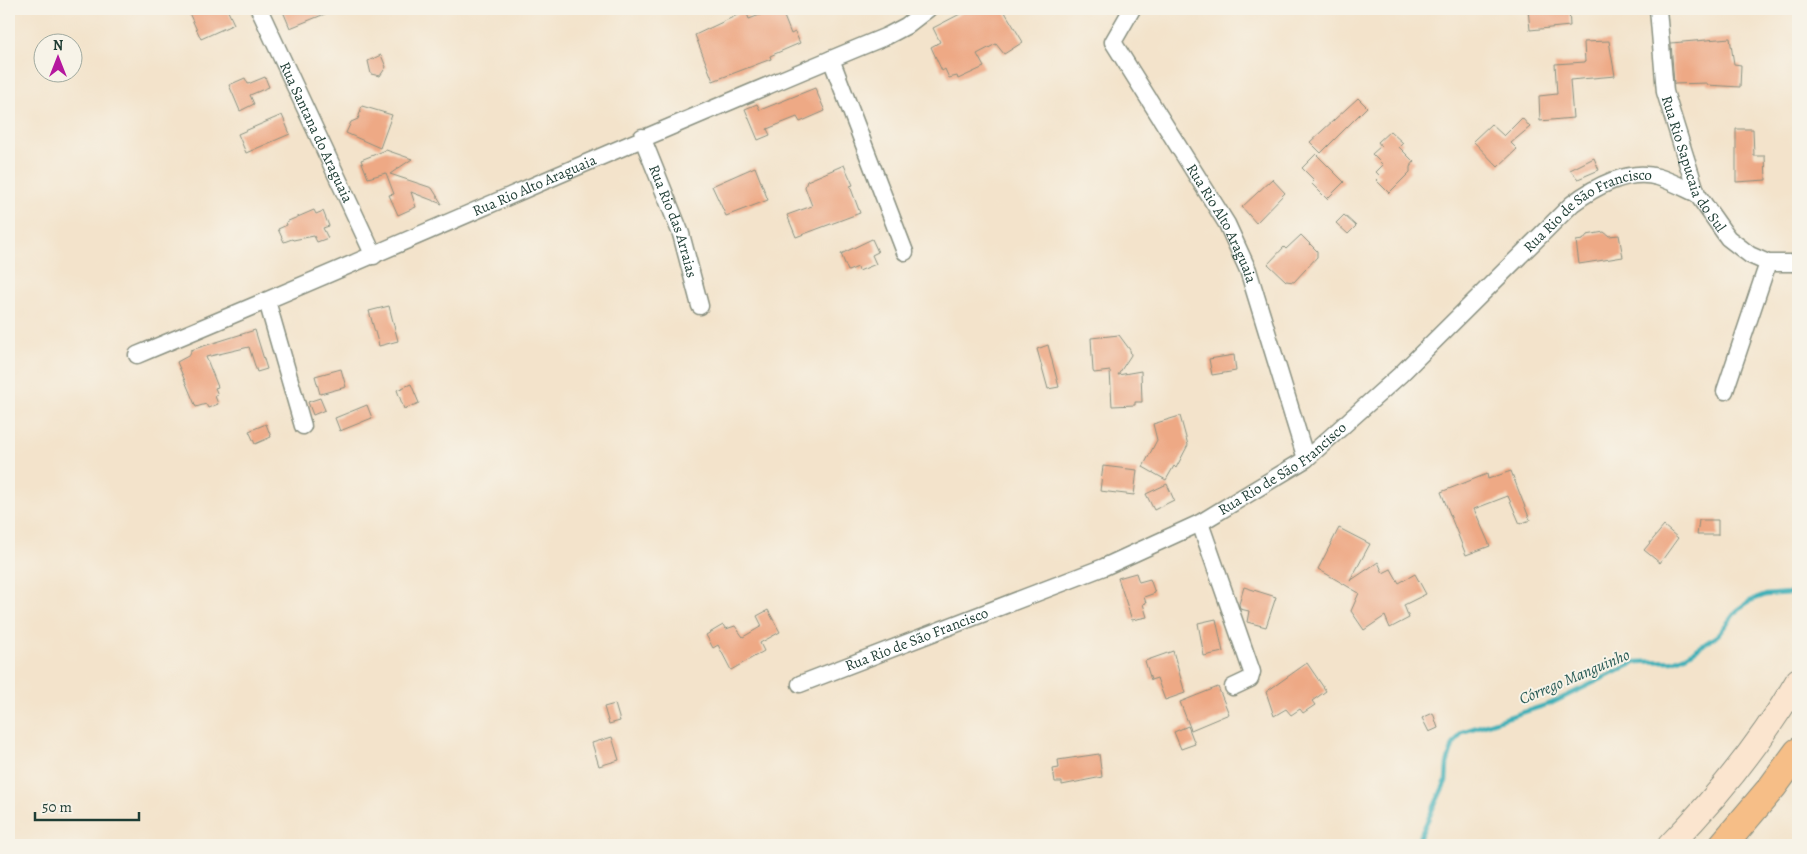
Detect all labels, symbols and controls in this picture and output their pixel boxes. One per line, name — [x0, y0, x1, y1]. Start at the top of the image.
north arrow — [32, 32, 82, 82]
text: N — [53, 36, 63, 55]
street label: Rua Santana do Araguaia — [275, 59, 358, 206]
street label: Rua Rio Sapucaia do Sul — [1657, 93, 1731, 236]
street label: Rua Rio Alto Araguaia — [469, 150, 599, 221]
street label: Rua Rio Alto Araguaia — [1182, 160, 1261, 285]
street label: Rua Rio das Arraias — [644, 162, 702, 280]
street label: Rua Rio de São Francisco — [1519, 165, 1653, 257]
street label: Rua Rio de São Francisco — [1214, 418, 1351, 520]
street label: Rua Rio de São Francisco — [842, 602, 991, 676]
water label: Córrego Manguinho — [1516, 644, 1633, 710]
scale bar — [35, 789, 139, 821]
text: 50 m — [42, 797, 72, 817]

